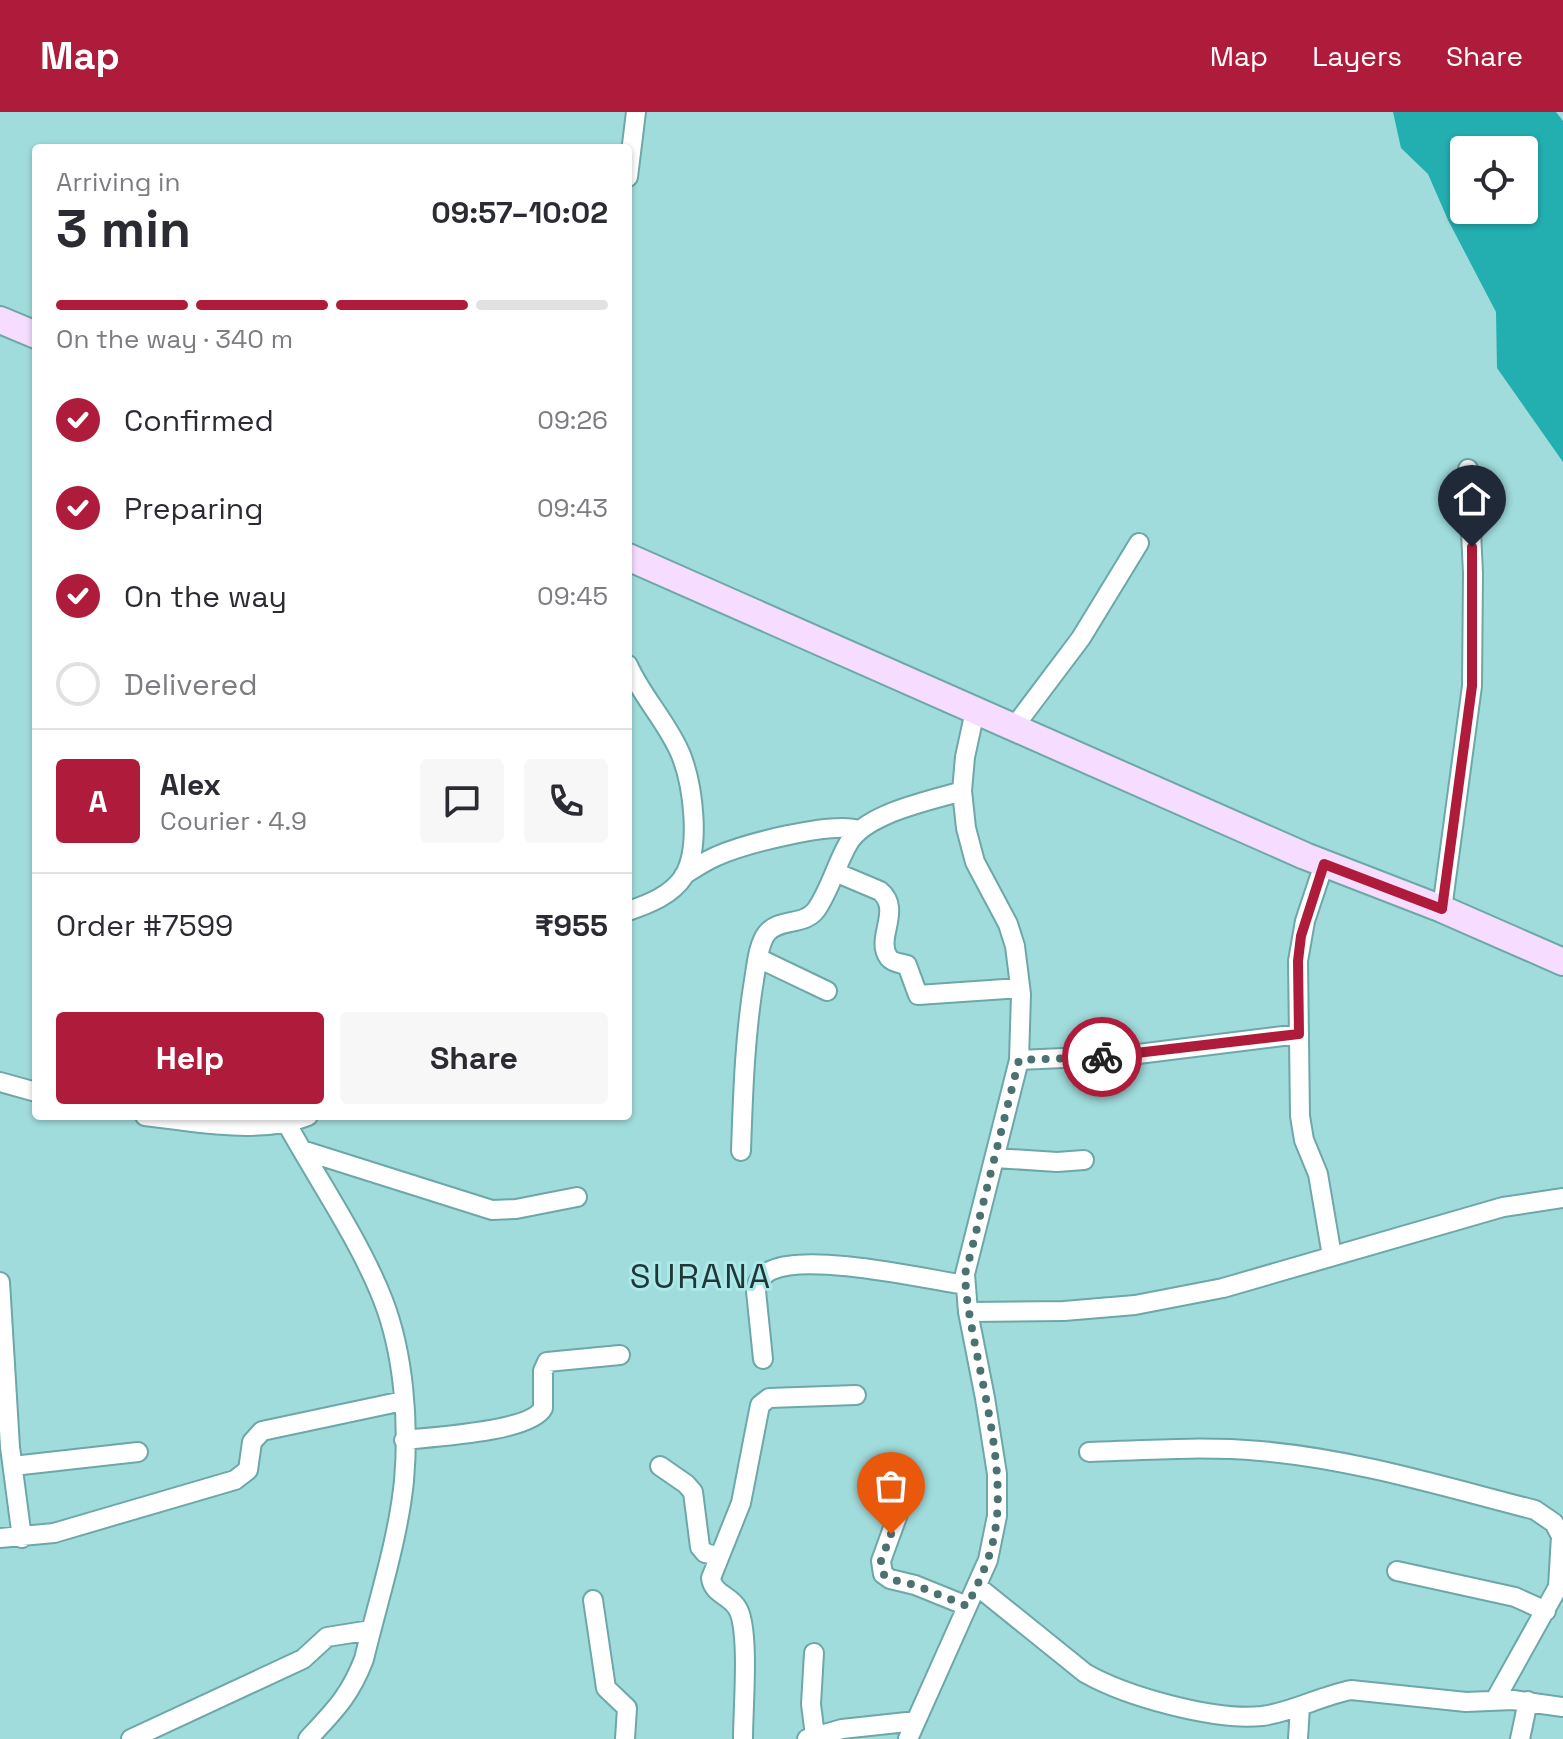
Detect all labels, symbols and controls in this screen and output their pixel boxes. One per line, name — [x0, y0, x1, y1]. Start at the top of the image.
text: Map — [40, 32, 120, 80]
text: Map — [1210, 38, 1268, 74]
text: Layers — [1312, 38, 1402, 74]
text: Share — [1446, 38, 1523, 74]
map controls — [1450, 136, 1538, 224]
button: locate — [1450, 136, 1538, 224]
text: Arriving in — [56, 165, 180, 199]
text: 09:57–10:02 — [431, 193, 608, 232]
text: 3 min — [56, 196, 191, 262]
text: On the way · 340 m — [56, 322, 293, 356]
icon: check — [56, 398, 100, 442]
text: Confirmed — [124, 401, 274, 440]
text: 09:26 — [537, 403, 608, 437]
pin — [1438, 465, 1506, 547]
icon: home — [1450, 477, 1494, 521]
icon: check — [56, 486, 100, 530]
text: Preparing — [124, 489, 263, 528]
text: 09:43 — [537, 491, 608, 525]
icon: check — [56, 574, 100, 618]
text: On the way — [124, 577, 287, 616]
text: 09:45 — [537, 579, 608, 613]
text: Delivered — [124, 665, 258, 704]
button: chat — [420, 759, 504, 843]
button: phone — [524, 759, 608, 843]
text: Alex — [160, 765, 221, 804]
text: A — [88, 782, 108, 821]
text: Courier · 4.9 — [160, 804, 307, 838]
text: Order #7599 — [56, 906, 233, 945]
text: ₹955 — [535, 906, 608, 945]
button: Help — [56, 1012, 324, 1104]
button: Share — [340, 1012, 608, 1104]
courier — [1062, 1017, 1142, 1097]
icon: bike — [1080, 1035, 1124, 1079]
district label: SURANA — [630, 1255, 772, 1298]
pin — [857, 1452, 925, 1534]
icon: bag — [869, 1464, 913, 1508]

